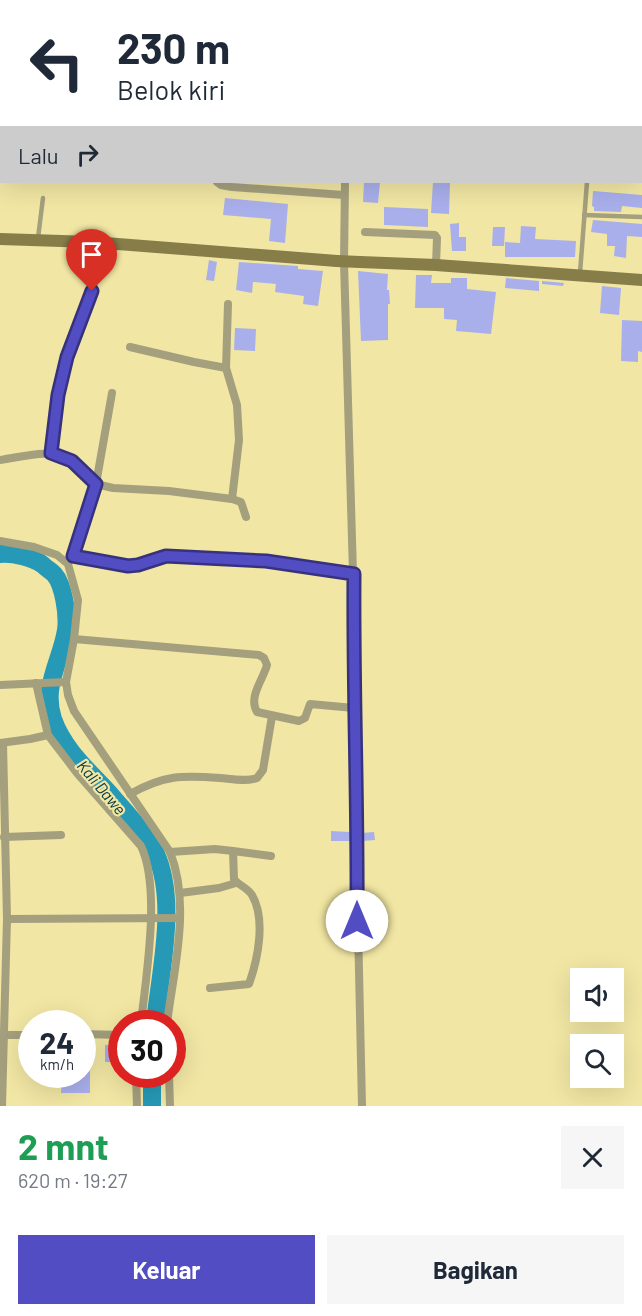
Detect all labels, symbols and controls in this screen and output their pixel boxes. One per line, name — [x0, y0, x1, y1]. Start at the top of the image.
text: 230 m — [117, 22, 230, 72]
icon: left — [18, 24, 96, 102]
text: Belok kiri — [117, 73, 225, 105]
icon: right — [71, 138, 104, 171]
text: Lalu — [18, 142, 59, 168]
pin — [66, 229, 117, 291]
icon: arrive — [75, 238, 108, 271]
water label: Kali Dawe — [74, 756, 130, 818]
position arrow — [325, 889, 389, 953]
map controls — [570, 968, 624, 1088]
button: sound — [570, 968, 624, 1022]
speed limit sign: 30 — [108, 1010, 186, 1088]
text: 24 — [40, 1024, 74, 1060]
button: search — [570, 1034, 624, 1088]
text: km/h — [40, 1055, 74, 1073]
text: 2 mnt — [18, 1124, 109, 1167]
button: close — [561, 1126, 624, 1189]
text: 620 m · 19:27 — [18, 1168, 127, 1192]
button: Keluar — [18, 1235, 315, 1304]
button: Bagikan — [327, 1235, 624, 1304]

